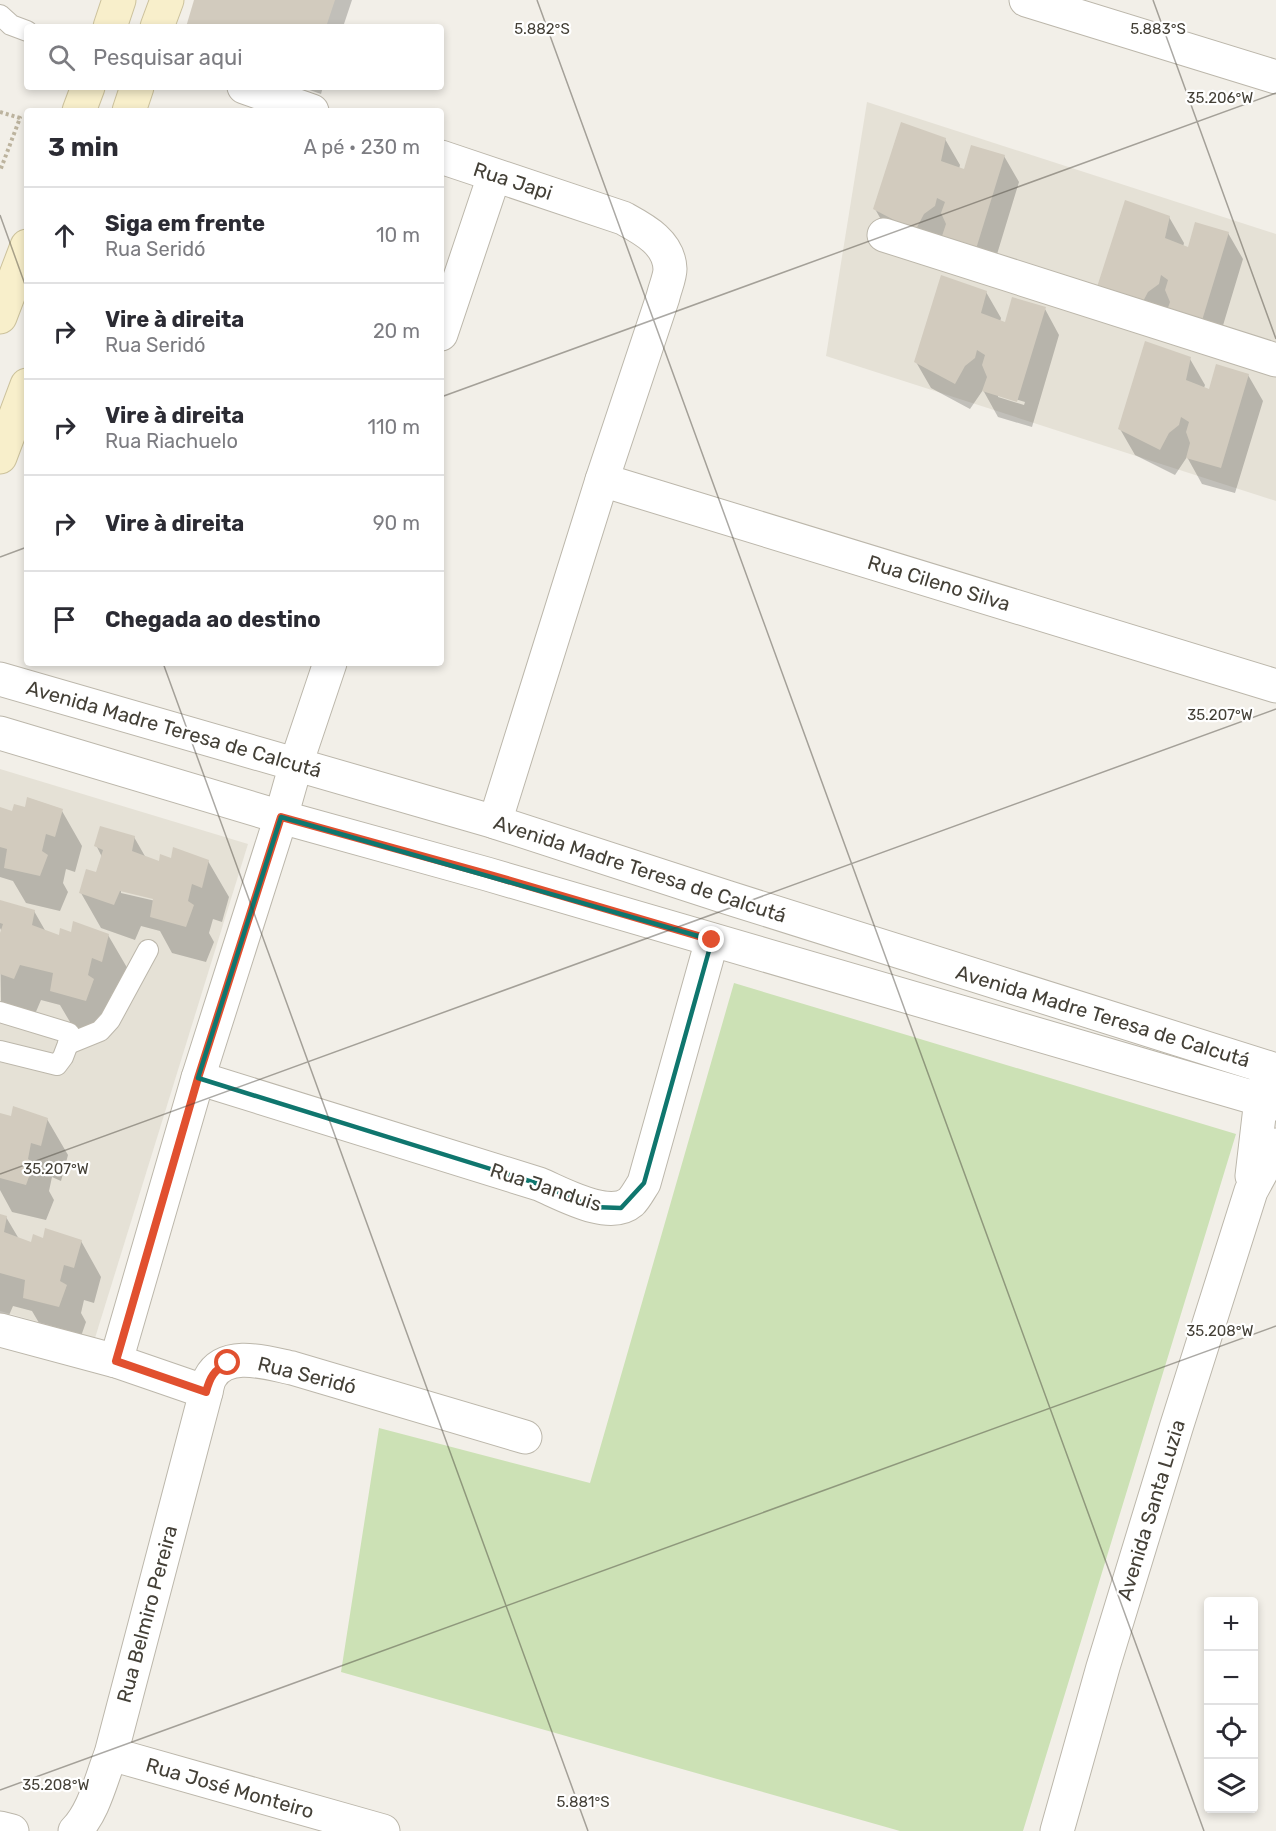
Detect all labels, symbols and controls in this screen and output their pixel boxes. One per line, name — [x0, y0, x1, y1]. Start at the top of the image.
text: 5.882°S — [514, 20, 570, 38]
text: 5.883°S — [1130, 20, 1186, 38]
search box — [24, 24, 444, 90]
icon: search — [45, 41, 78, 74]
text: Pesquisar aqui — [93, 44, 243, 71]
text: 35.206°W — [1187, 89, 1253, 107]
text: 3 min — [48, 132, 119, 163]
text: A pé · 230 m — [304, 135, 420, 159]
street label: Rua Japi — [471, 157, 555, 205]
text: Siga em frente — [105, 210, 265, 237]
icon: ahead — [48, 219, 81, 252]
text: 10 m — [376, 223, 420, 247]
text: Rua Seridó — [105, 237, 206, 261]
text: Vire à direita — [105, 306, 244, 333]
icon: right — [48, 315, 81, 348]
text: 20 m — [373, 319, 420, 343]
text: Rua Seridó — [105, 333, 206, 357]
text: Vire à direita — [105, 402, 244, 429]
icon: right — [48, 411, 81, 444]
text: 110 m — [368, 415, 420, 439]
text: Rua Riachuelo — [105, 429, 238, 453]
icon: right — [48, 507, 81, 540]
text: Vire à direita — [105, 510, 244, 537]
text: 90 m — [373, 511, 420, 535]
street label: Rua Cileno Silva — [865, 550, 1013, 616]
icon: arrive — [48, 603, 81, 636]
text: Chegada ao destino — [105, 606, 321, 633]
street label: Avenida Madre Teresa de Calcutá — [24, 675, 324, 783]
text: 35.207°W — [1187, 706, 1253, 724]
street label: Avenida Madre Teresa de Calcutá — [491, 810, 789, 928]
route end — [698, 926, 724, 952]
street label: Avenida Madre Teresa de Calcutá — [953, 960, 1253, 1072]
street label: Rua Janduis — [487, 1158, 605, 1216]
text: 35.207°W — [23, 1160, 89, 1178]
text: 35.208°W — [1186, 1322, 1254, 1340]
route start — [214, 1349, 240, 1375]
street label: Rua Seridó — [255, 1351, 359, 1399]
street label: Avenida Santa Luzia — [1112, 1417, 1190, 1603]
street label: Rua Belmiro Pereira — [112, 1523, 182, 1705]
map controls — [1204, 1597, 1258, 1813]
button: + — [1204, 1597, 1258, 1651]
button: − — [1204, 1651, 1258, 1705]
button: locate — [1204, 1705, 1258, 1759]
street label: Rua José Monteiro — [143, 1753, 317, 1823]
button: layers — [1204, 1759, 1258, 1813]
text: 35.208°W — [22, 1776, 90, 1794]
text: 5.881°S — [556, 1793, 610, 1811]

